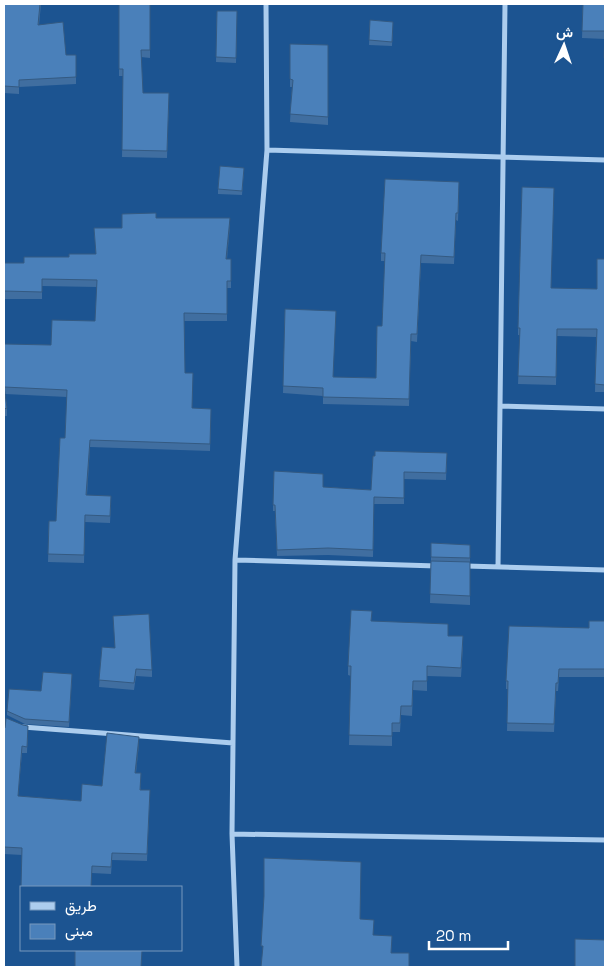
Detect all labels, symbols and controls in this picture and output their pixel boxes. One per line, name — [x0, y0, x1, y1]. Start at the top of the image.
north arrow — [539, 20, 589, 70]
text: ش — [556, 23, 574, 41]
legend — [20, 886, 182, 951]
text: طريق — [65, 896, 97, 916]
scale bar — [429, 918, 508, 950]
text: مبنى — [65, 921, 93, 941]
text: 20 m — [436, 926, 471, 945]

